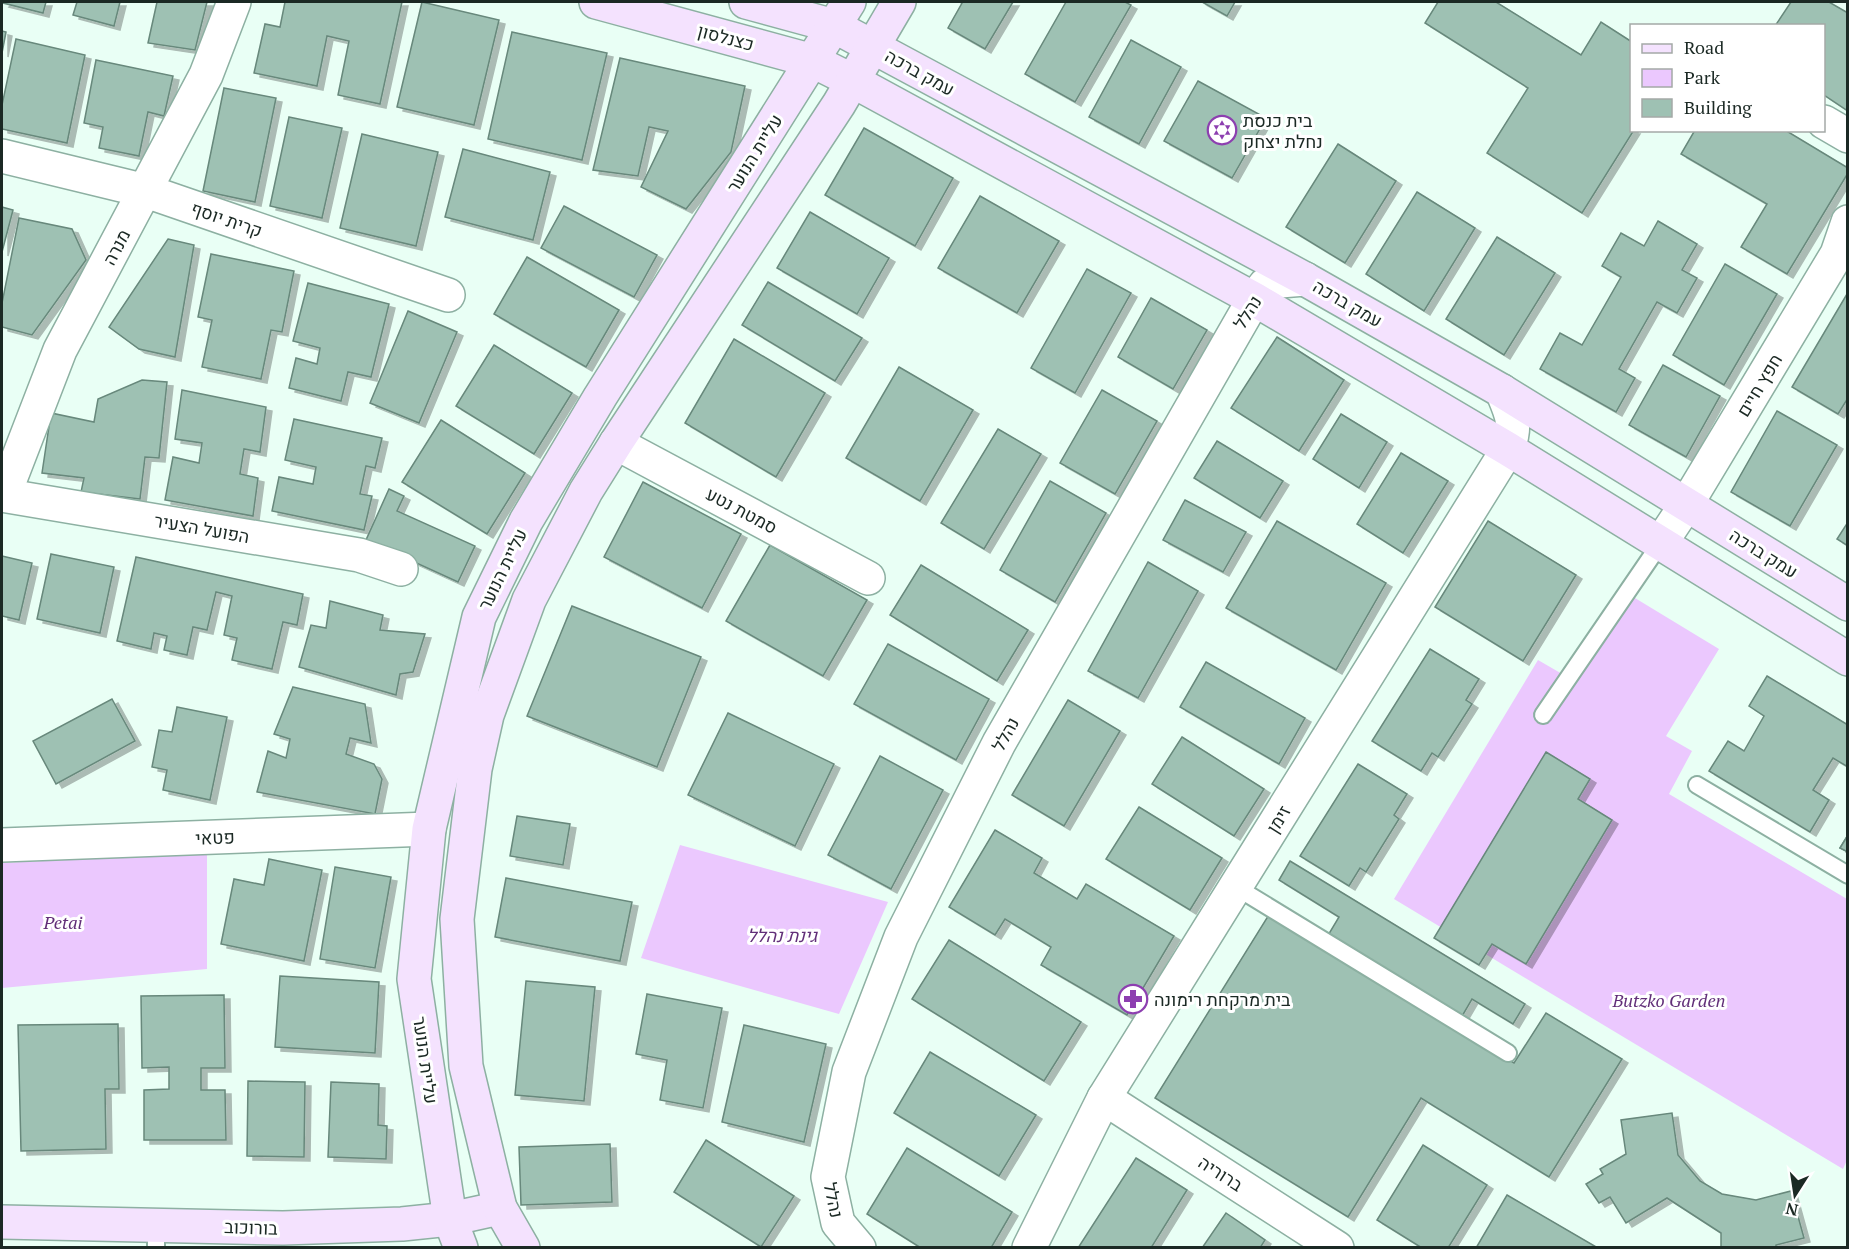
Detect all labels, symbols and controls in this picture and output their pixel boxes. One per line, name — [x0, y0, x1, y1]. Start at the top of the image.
street label: כצנלסון — [695, 18, 757, 56]
legend — [1630, 24, 1825, 132]
text: Road — [1684, 35, 1724, 59]
street label: עמק ברכה — [881, 43, 959, 101]
text: Park — [1684, 65, 1721, 89]
text: Building — [1684, 95, 1752, 119]
place label: בית כנסת נחלת יצחק — [1243, 108, 1323, 153]
street label: עליית הנוער — [721, 109, 787, 197]
synagogue icon: בית כנסת נחלת יצחק — [1206, 114, 1238, 146]
street label: קרית יוסף — [188, 196, 266, 242]
street label: מנרה — [97, 225, 135, 269]
street label: עמק ברכה — [1309, 274, 1387, 332]
street label: נהלל — [1227, 291, 1267, 333]
street label: חפץ חיים — [1731, 349, 1787, 421]
street label: סמטת נטע — [702, 481, 782, 539]
street label: הפועל הצעיר — [152, 508, 252, 548]
street label: עמק ברכה — [1725, 523, 1803, 583]
street label: עליית הנוער — [472, 524, 532, 614]
street label: נהלל — [986, 713, 1024, 755]
street label: זימן — [1260, 801, 1296, 837]
street label: פטאי — [195, 824, 235, 850]
park label: Petai — [42, 910, 83, 934]
park label: גינת נהלל — [747, 923, 818, 947]
pharmacy icon: בית מרקחת רימונה — [1117, 983, 1149, 1015]
place label: בית מרקחת רימונה — [1154, 987, 1291, 1011]
park label: Butzko Garden — [1611, 988, 1726, 1012]
street label: עליית הנוער — [408, 1015, 444, 1105]
street label: ברוריה — [1194, 1150, 1248, 1197]
north arrow — [1765, 1165, 1825, 1225]
street label: נהלל — [819, 1180, 849, 1220]
text: N — [1784, 1198, 1800, 1222]
street label: בורוכוב — [224, 1214, 279, 1240]

